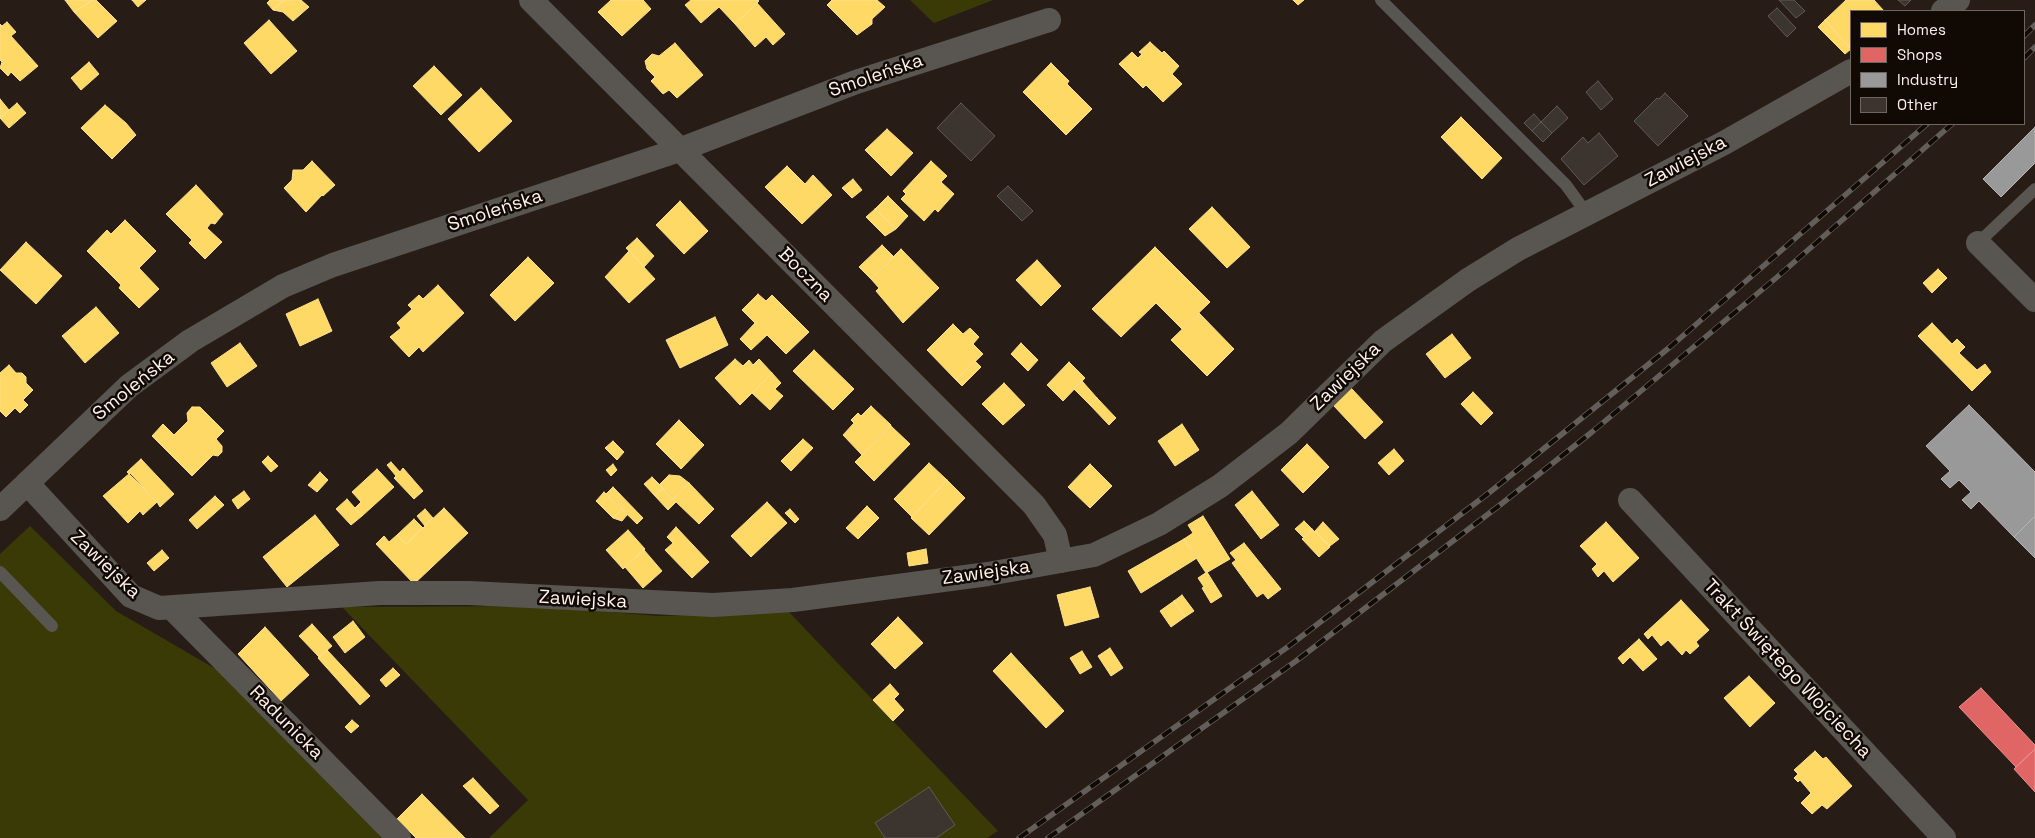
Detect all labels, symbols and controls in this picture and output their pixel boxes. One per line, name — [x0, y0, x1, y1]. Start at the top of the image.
legend — [1850, 10, 2025, 125]
text: Homes — [1897, 20, 1946, 39]
text: Shops — [1897, 45, 1942, 64]
street label: Smoleńska — [826, 49, 926, 103]
text: Industry — [1897, 70, 1958, 89]
text: Other — [1897, 95, 1938, 114]
street label: Zawiejska — [1642, 131, 1730, 193]
street label: Smoleńska — [445, 185, 545, 237]
street label: Boczna — [773, 243, 837, 307]
street label: Zawiejska — [1306, 338, 1386, 416]
street label: Smoleńska — [89, 346, 179, 426]
street label: Zawiejska — [65, 526, 145, 604]
street label: Zawiejska — [941, 556, 1031, 590]
street label: Trakt Świętego Wojciecha — [1698, 575, 1876, 763]
street label: Zawiejska — [538, 586, 628, 614]
street label: Radunicka — [244, 681, 328, 765]

